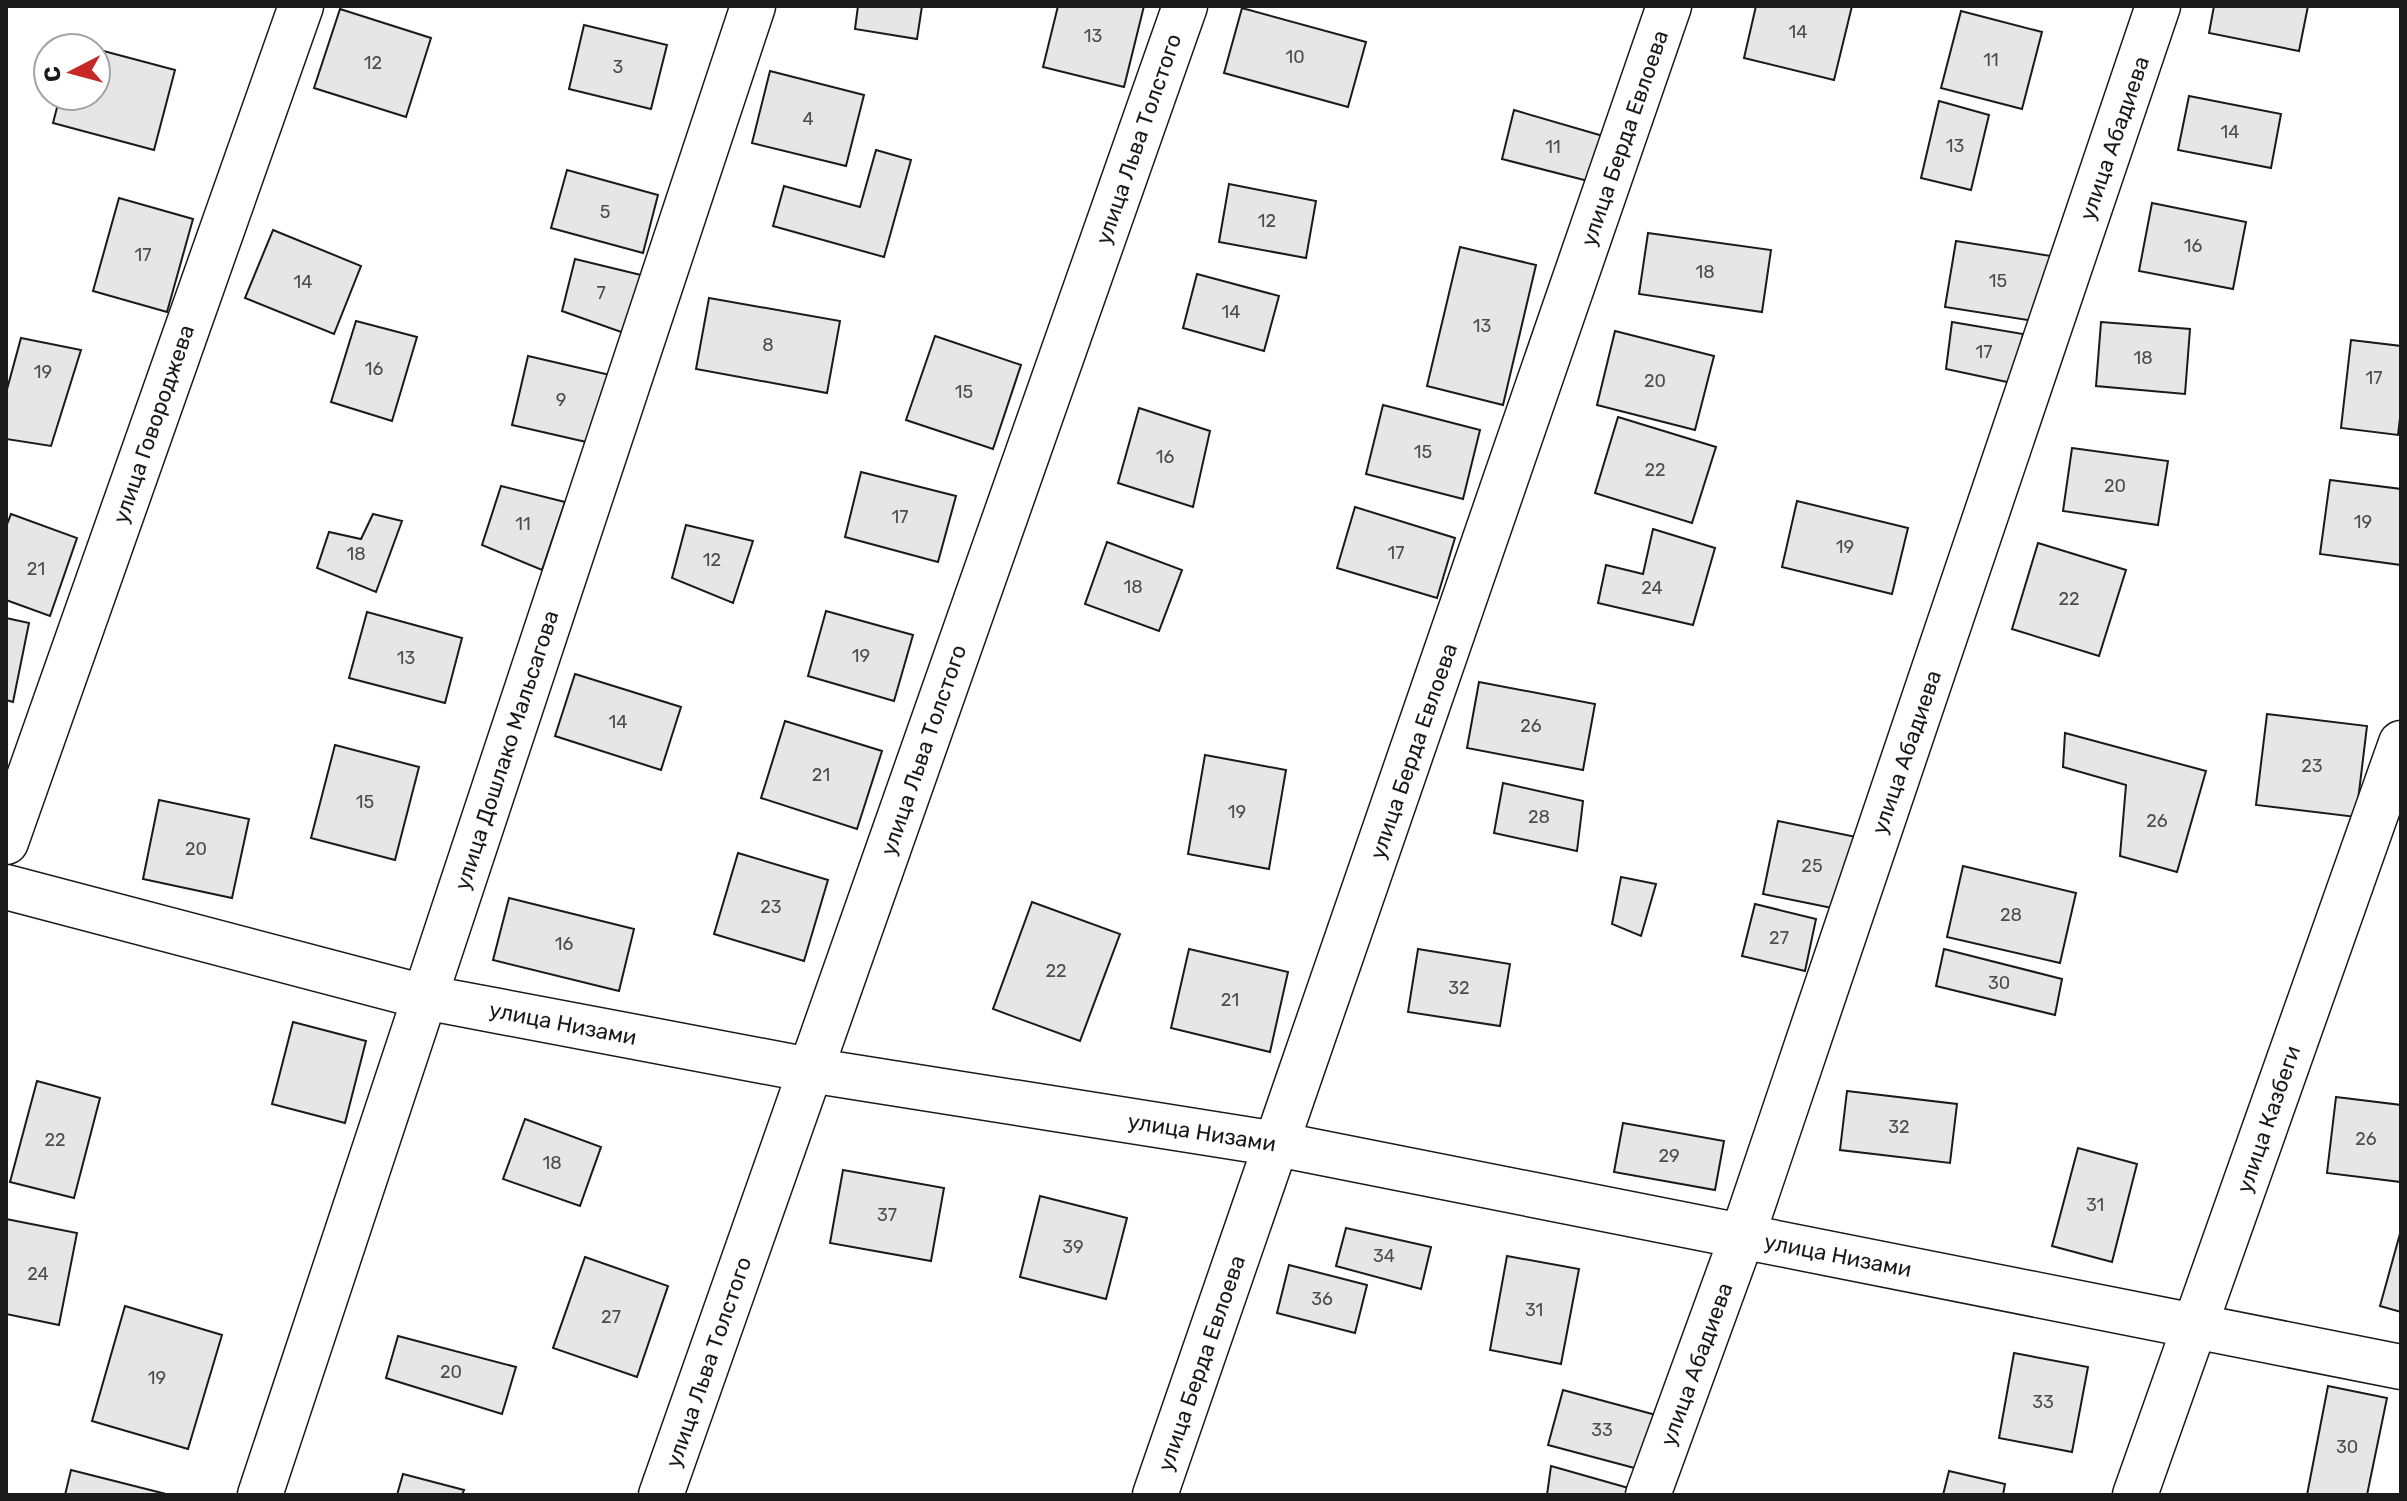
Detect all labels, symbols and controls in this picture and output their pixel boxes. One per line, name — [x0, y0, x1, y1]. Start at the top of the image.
house number: 14 — [1789, 21, 1807, 43]
house number: 13 — [1084, 25, 1102, 47]
street label: улица Берда Евлоева — [1575, 27, 1674, 250]
street label: улица Льва Толстого — [1090, 30, 1187, 248]
north arrow — [32, 32, 112, 112]
house number: 10 — [1285, 46, 1305, 68]
house number: 11 — [1983, 49, 1999, 71]
house number: 12 — [364, 52, 382, 74]
street label: улица Абадиева — [2074, 53, 2155, 224]
house number: 3 — [613, 56, 623, 78]
text: С — [38, 65, 67, 83]
house number: 4 — [802, 108, 814, 130]
house number: 14 — [2221, 121, 2239, 143]
house number: 13 — [1946, 135, 1964, 157]
house number: 11 — [1545, 136, 1561, 158]
house number: 5 — [600, 201, 610, 223]
house number: 12 — [1258, 210, 1276, 232]
house number: 16 — [2184, 235, 2202, 257]
house number: 17 — [135, 244, 151, 266]
house number: 18 — [1695, 261, 1715, 283]
house number: 15 — [1989, 270, 2007, 292]
house number: 14 — [294, 271, 312, 293]
house number: 7 — [596, 282, 606, 304]
house number: 14 — [1222, 301, 1240, 323]
house number: 13 — [1473, 315, 1491, 337]
street label: улица Говороджева — [107, 321, 200, 527]
house number: 8 — [762, 334, 774, 356]
house number: 17 — [1976, 341, 1992, 363]
house number: 18 — [2133, 347, 2153, 369]
house number: 16 — [365, 358, 383, 380]
house number: 19 — [34, 361, 52, 383]
house number: 17 — [2366, 367, 2382, 389]
house number: 20 — [1644, 370, 1666, 392]
house number: 15 — [955, 381, 973, 403]
house number: 9 — [556, 389, 566, 411]
house number: 15 — [1414, 441, 1432, 463]
house number: 16 — [1156, 446, 1174, 468]
house number: 22 — [1644, 459, 1666, 481]
house number: 20 — [2104, 475, 2126, 497]
house number: 17 — [892, 506, 908, 528]
house number: 19 — [2354, 511, 2372, 533]
house number: 11 — [515, 513, 531, 535]
house number: 19 — [1836, 536, 1854, 558]
house number: 17 — [1388, 542, 1404, 564]
house number: 18 — [346, 543, 366, 565]
house number: 12 — [703, 549, 721, 571]
house number: 21 — [27, 558, 45, 580]
house number: 18 — [1123, 576, 1143, 598]
house number: 24 — [1641, 577, 1663, 599]
house number: 22 — [2058, 588, 2080, 610]
street label: улица Дошлако Мальсагова — [448, 607, 564, 893]
street label: улица Берда Евлоева — [1364, 640, 1463, 863]
street label: улица Льва Толстого — [875, 641, 972, 859]
house number: 19 — [852, 645, 870, 667]
house number: 13 — [397, 647, 415, 669]
street label: улица Абадиева — [1866, 667, 1947, 838]
house number: 14 — [609, 711, 627, 733]
house number: 26 — [1520, 715, 1542, 737]
house number: 23 — [2301, 755, 2323, 777]
house number: 21 — [812, 764, 830, 786]
house number: 15 — [356, 791, 374, 813]
house number: 19 — [1228, 801, 1246, 823]
house number: 28 — [1528, 806, 1550, 828]
house number: 26 — [2146, 810, 2168, 832]
house number: 20 — [185, 838, 207, 860]
house number: 25 — [1801, 855, 1823, 877]
house number: 23 — [760, 896, 782, 918]
house number: 28 — [2000, 904, 2022, 926]
house number: 27 — [1769, 927, 1789, 949]
house number: 16 — [555, 933, 573, 955]
house number: 22 — [1045, 960, 1067, 982]
house number: 30 — [1988, 972, 2010, 994]
house number: 32 — [1448, 977, 1470, 999]
house number: 21 — [1221, 989, 1239, 1011]
street label: улица Низами — [487, 996, 639, 1051]
street label: улица Казбеги — [2231, 1042, 2306, 1196]
street label: улица Низами — [1126, 1107, 1278, 1158]
house number: 32 — [1888, 1116, 1910, 1138]
house number: 26 — [2355, 1128, 2377, 1150]
house number: 22 — [44, 1129, 66, 1151]
house number: 29 — [1658, 1145, 1680, 1167]
house number: 18 — [542, 1152, 562, 1174]
house number: 31 — [2086, 1194, 2104, 1216]
house number: 37 — [877, 1204, 897, 1226]
street label: улица Низами — [1762, 1228, 1914, 1283]
house number: 39 — [1062, 1236, 1084, 1258]
house number: 34 — [1373, 1245, 1395, 1267]
street label: улица Берда Евлоева — [1152, 1252, 1251, 1475]
street label: улица Льва Толстого — [660, 1253, 757, 1471]
house number: 24 — [27, 1263, 49, 1285]
street label: улица Абадиева — [1654, 1279, 1739, 1449]
house number: 36 — [1311, 1288, 1333, 1310]
house number: 31 — [1525, 1299, 1543, 1321]
house number: 27 — [601, 1306, 621, 1328]
house number: 20 — [440, 1361, 462, 1383]
house number: 19 — [148, 1367, 166, 1389]
house number: 33 — [2032, 1391, 2054, 1413]
house number: 33 — [1591, 1419, 1613, 1441]
house number: 30 — [2336, 1436, 2358, 1458]

